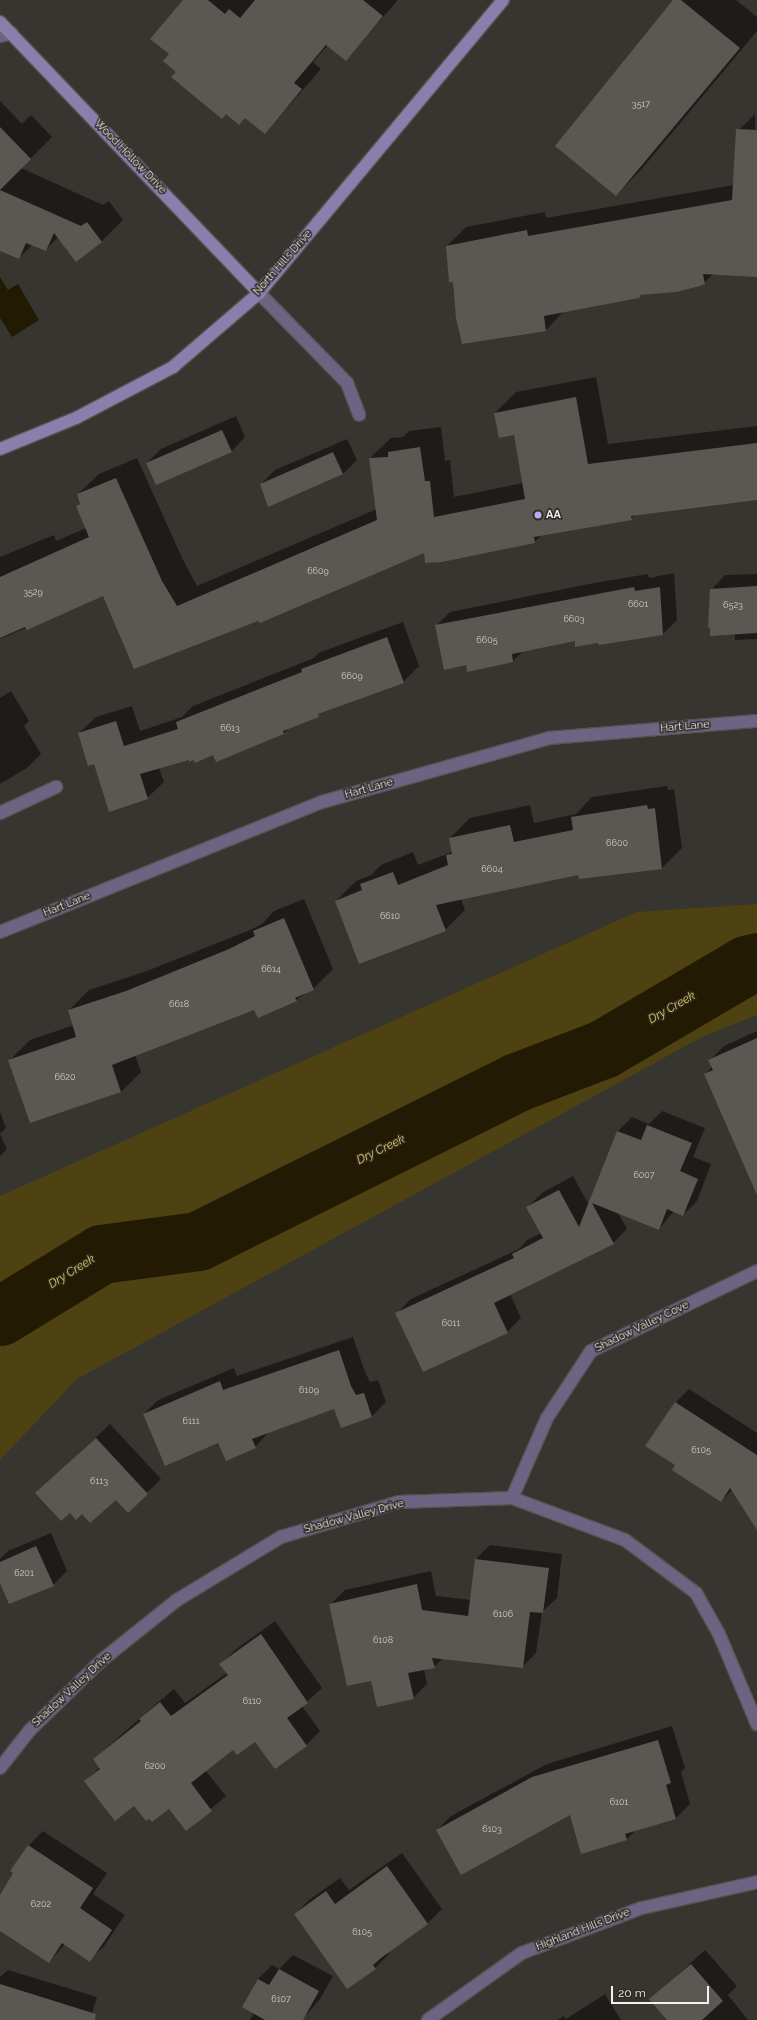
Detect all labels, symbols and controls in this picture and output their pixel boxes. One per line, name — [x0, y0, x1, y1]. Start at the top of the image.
house number: 3517 — [632, 99, 650, 109]
street label: Wood Hollow Drive — [91, 117, 169, 197]
street label: North Hills Drive — [251, 228, 315, 298]
place label: AA — [546, 508, 561, 522]
marker: AA — [533, 510, 543, 520]
house number: 6609 — [307, 566, 329, 576]
house number: 3529 — [23, 587, 43, 597]
house number: 6601 — [628, 599, 648, 609]
house number: 6523 — [723, 600, 743, 610]
house number: 6603 — [563, 614, 585, 624]
house number: 6605 — [476, 635, 498, 645]
house number: 6609 — [341, 671, 363, 681]
street label: Hart Lane — [660, 718, 710, 736]
house number: 6613 — [220, 723, 240, 733]
street label: Hart Lane — [343, 776, 395, 802]
house number: 6600 — [606, 838, 628, 848]
house number: 6604 — [481, 864, 503, 874]
street label: Hart Lane — [41, 890, 93, 920]
house number: 6610 — [380, 911, 400, 921]
house number: 6614 — [261, 964, 281, 974]
water label: Dry Creek — [646, 989, 698, 1027]
house number: 6618 — [169, 999, 189, 1009]
house number: 6620 — [54, 1072, 76, 1082]
water label: Dry Creek — [354, 1132, 408, 1168]
house number: 6007 — [633, 1170, 655, 1180]
water label: Dry Creek — [46, 1252, 98, 1292]
street label: Shadow Valley Cove — [592, 1298, 692, 1356]
house number: 6011 — [442, 1318, 460, 1328]
house number: 6109 — [299, 1385, 319, 1395]
house number: 6111 — [183, 1416, 199, 1426]
house number: 6105 — [691, 1445, 711, 1455]
house number: 6113 — [90, 1476, 108, 1486]
street label: Shadow Valley Drive — [302, 1497, 406, 1537]
house number: 6201 — [14, 1568, 34, 1578]
house number: 6106 — [493, 1609, 513, 1619]
house number: 6108 — [373, 1635, 393, 1645]
street label: Shadow Valley Drive — [29, 1650, 115, 1730]
house number: 6110 — [243, 1696, 261, 1706]
house number: 6200 — [144, 1761, 166, 1771]
house number: 6101 — [610, 1797, 628, 1807]
house number: 6103 — [482, 1824, 502, 1834]
house number: 6202 — [31, 1899, 51, 1909]
street label: Highland Hills Drive — [534, 1906, 632, 1954]
house number: 6105 — [352, 1927, 372, 1937]
scale bar — [613, 1978, 711, 2004]
text: 20 m — [618, 1986, 646, 2000]
house number: 6107 — [271, 1994, 291, 2004]

